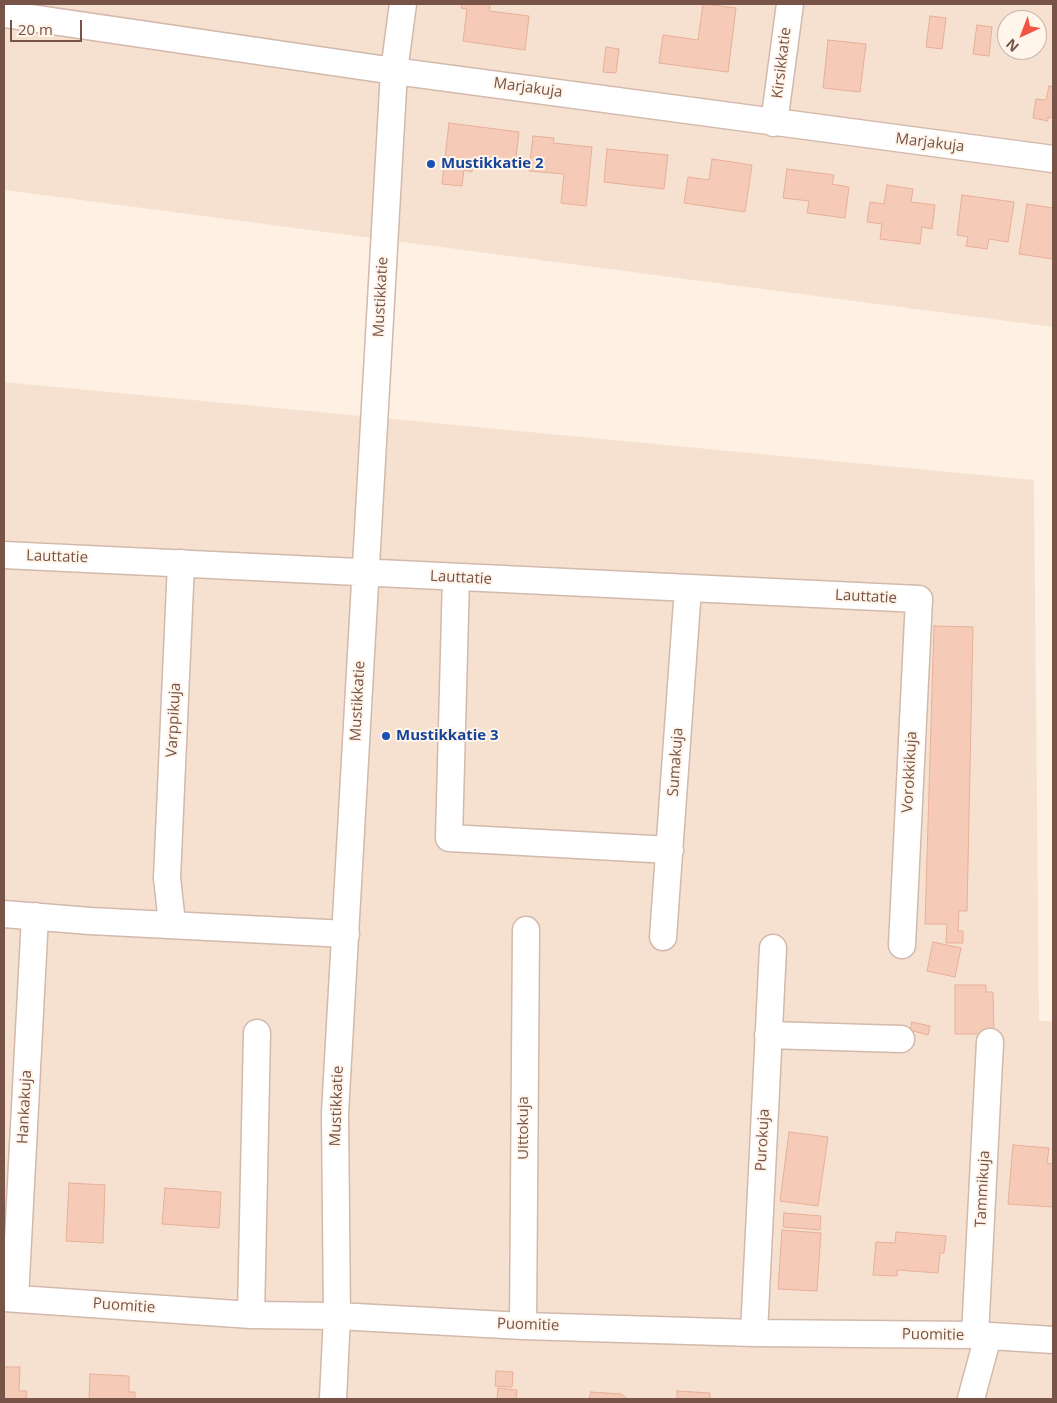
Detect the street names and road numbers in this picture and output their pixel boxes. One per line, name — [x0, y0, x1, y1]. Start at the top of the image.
street label: Kirsikkatie — [769, 26, 795, 100]
street label: Marjakuja — [492, 74, 564, 102]
street label: Marjakuja — [895, 130, 965, 156]
street label: Mustikkatie — [370, 256, 392, 338]
street label: Lauttatie — [26, 547, 88, 567]
street label: Lauttatie — [430, 567, 492, 589]
street label: Lauttatie — [835, 586, 897, 608]
street label: Mustikkatie — [347, 660, 369, 742]
street label: Varppikuja — [163, 682, 185, 758]
street label: Sumakuja — [665, 727, 687, 797]
street label: Vorokkikuja — [899, 731, 921, 813]
street label: Mustikkatie — [327, 1065, 347, 1147]
street label: Hankakuja — [14, 1070, 36, 1144]
street label: Uittokuja — [515, 1096, 533, 1160]
street label: Purokuja — [752, 1108, 774, 1172]
street label: Tammikuja — [972, 1150, 994, 1228]
street label: Puomitie — [92, 1295, 156, 1317]
street label: Puomitie — [496, 1315, 560, 1335]
street label: Puomitie — [902, 1325, 964, 1345]

